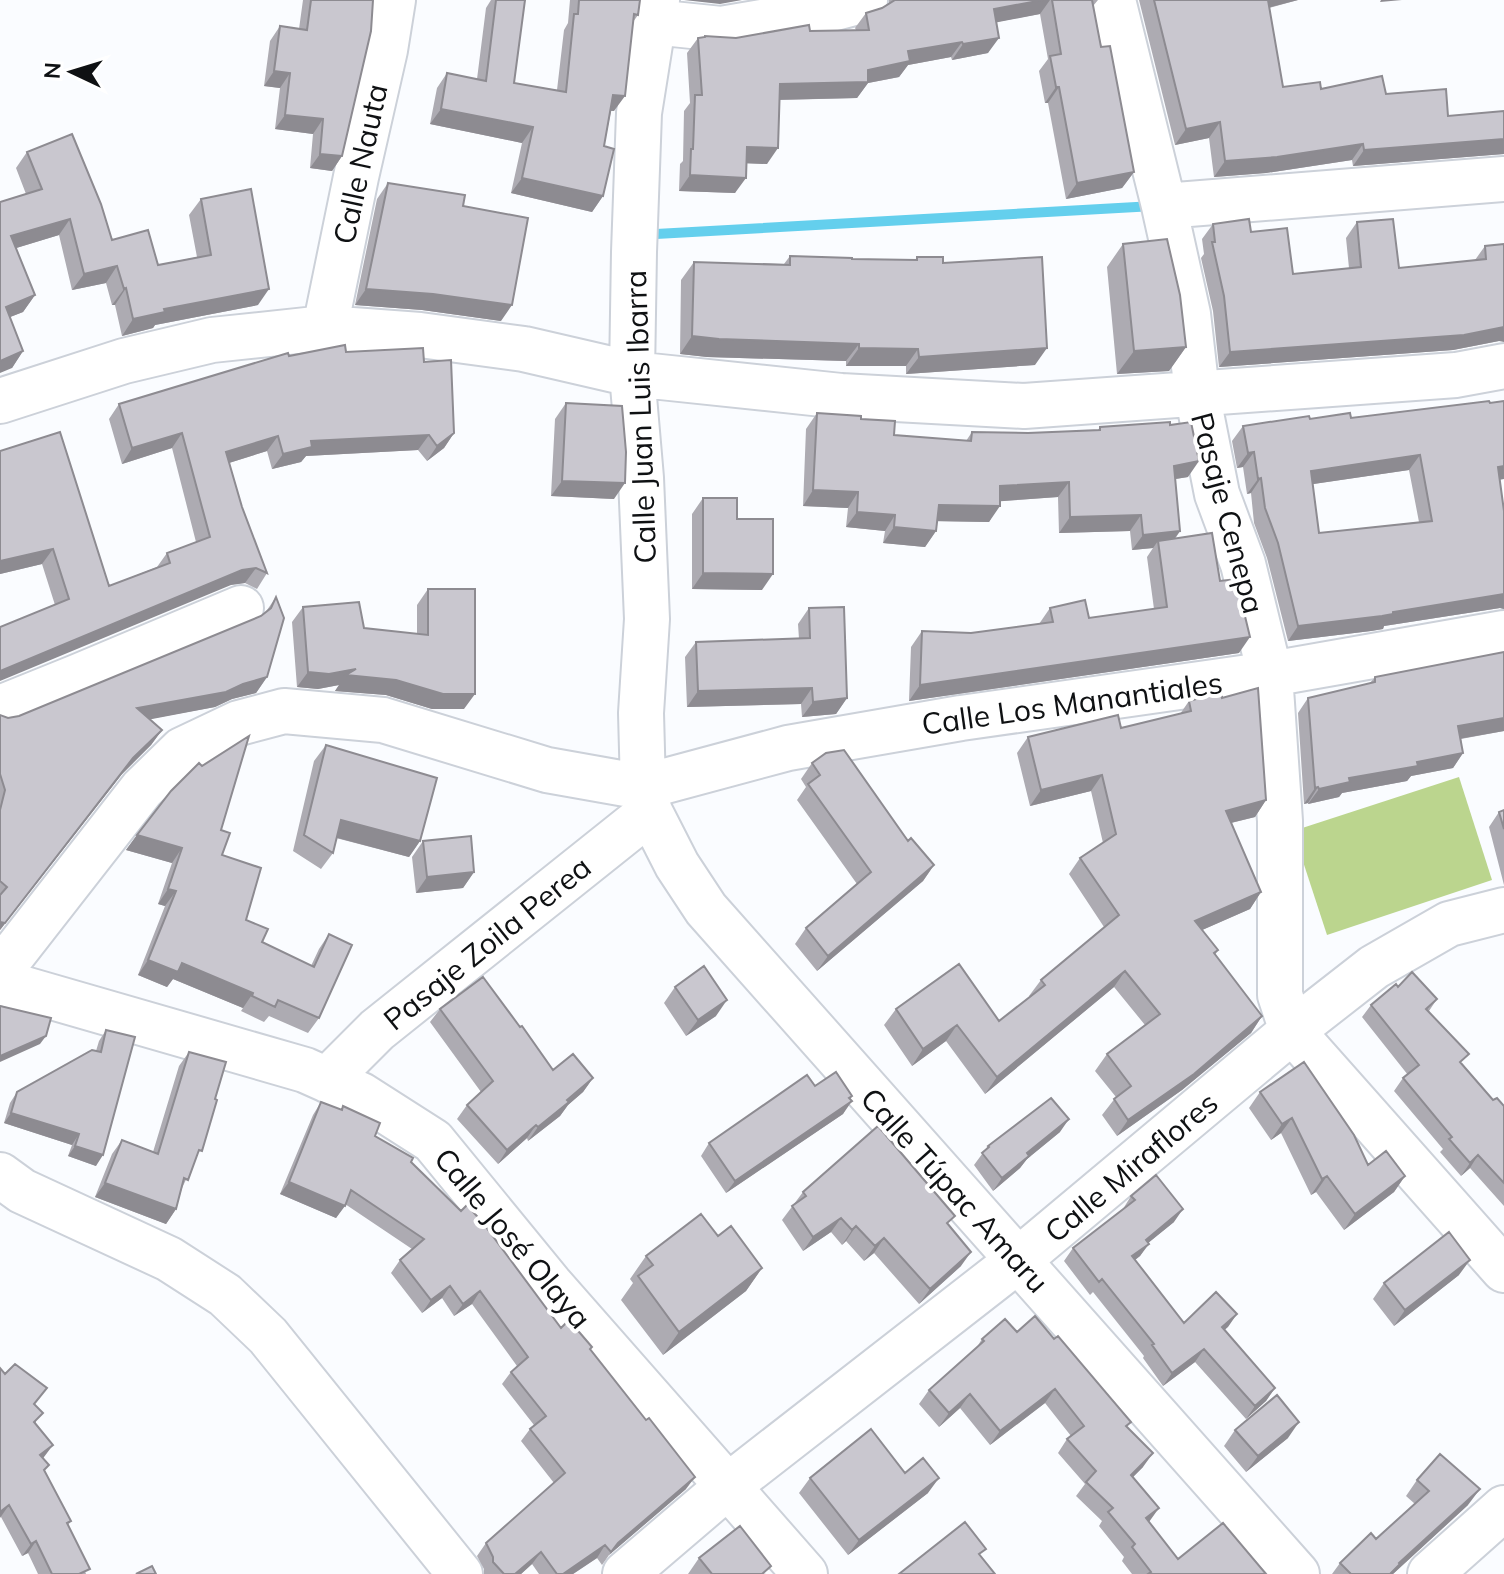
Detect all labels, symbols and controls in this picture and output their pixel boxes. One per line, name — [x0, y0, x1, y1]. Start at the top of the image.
north arrow — [32, 32, 112, 112]
text: N — [38, 61, 67, 80]
street label: Calle Nauta — [325, 80, 395, 248]
street label: Calle Juan Luis Ibarra — [616, 270, 664, 564]
street label: Pasaje Cenepa — [1183, 408, 1273, 618]
street label: Calle Los Manantiales — [919, 663, 1225, 743]
street label: Pasaje Zoila Perea — [376, 848, 598, 1038]
street label: Calle Túpac Amaru — [853, 1080, 1057, 1300]
street label: Calle Miraflores — [1037, 1084, 1225, 1250]
street label: Calle José Olaya — [426, 1140, 600, 1336]

